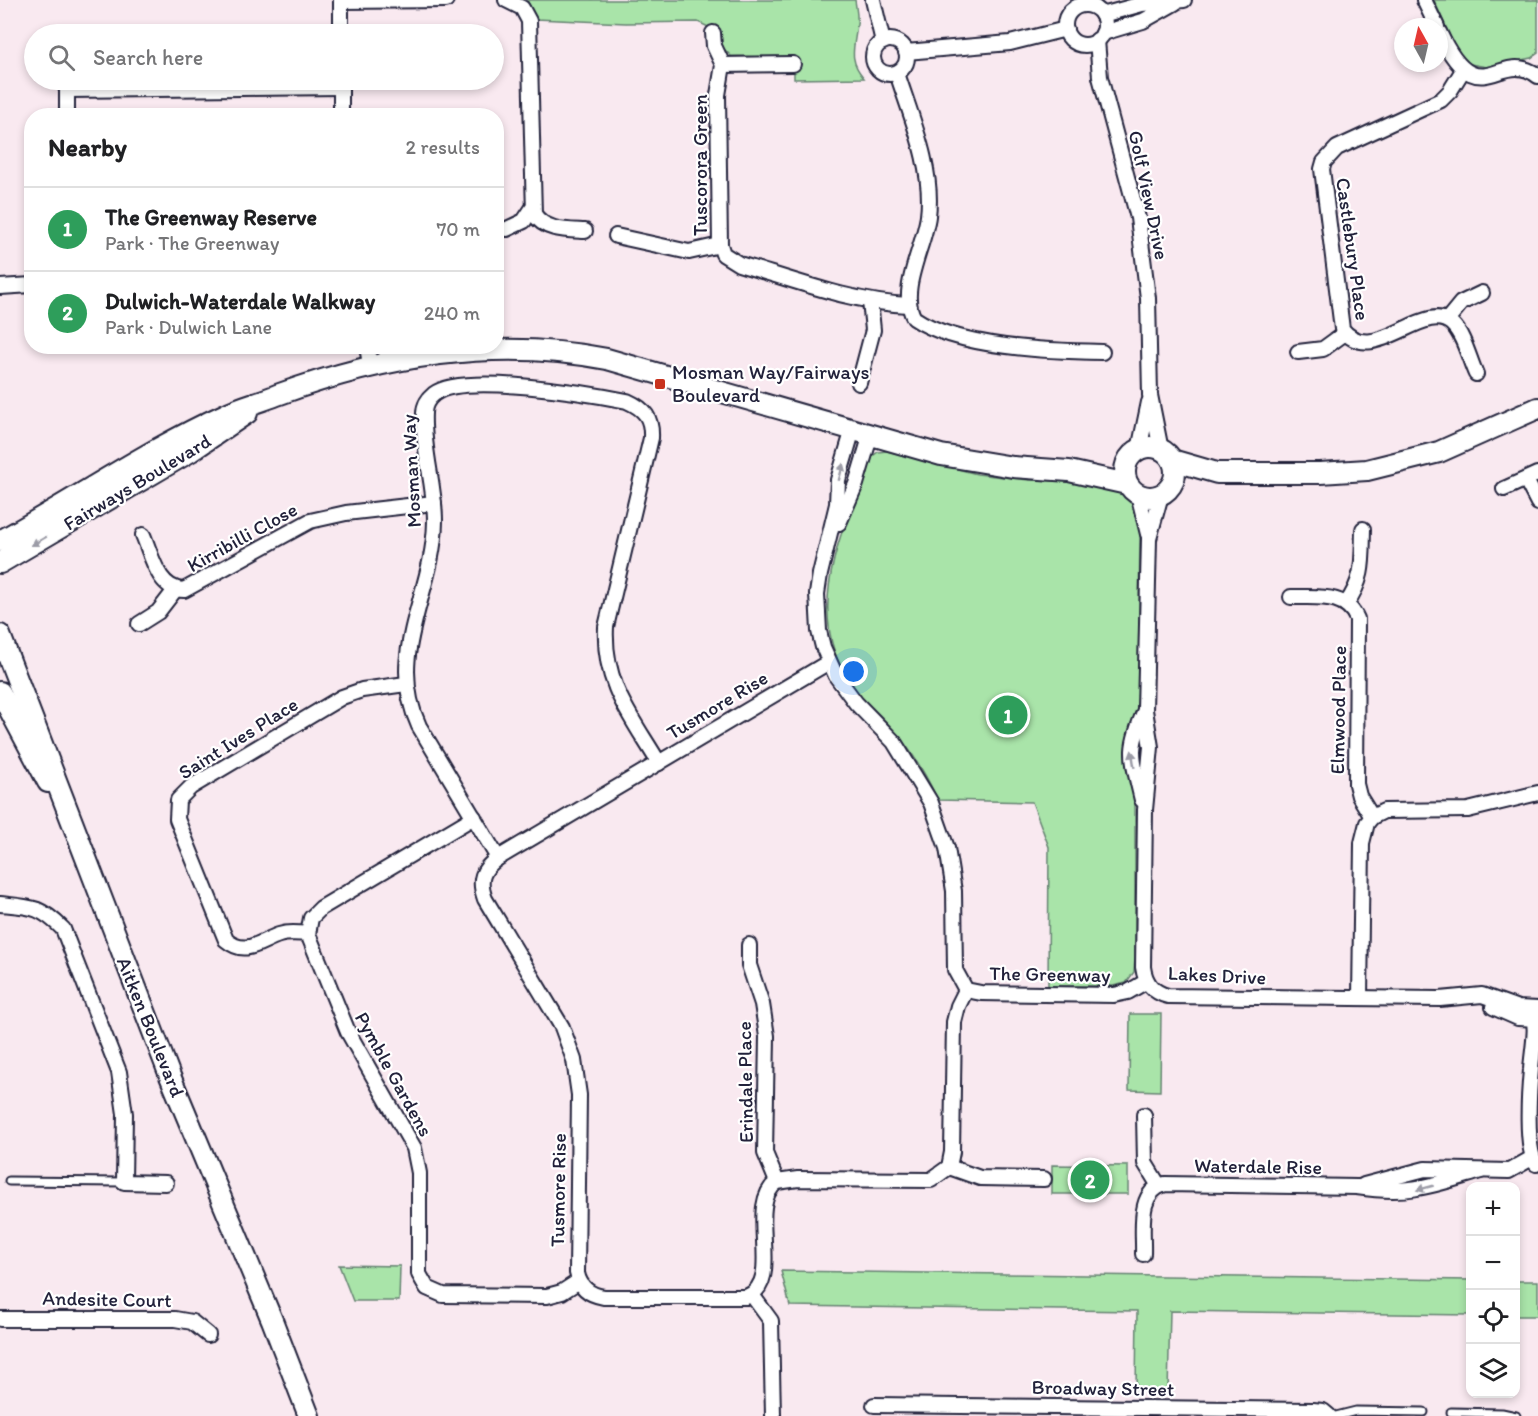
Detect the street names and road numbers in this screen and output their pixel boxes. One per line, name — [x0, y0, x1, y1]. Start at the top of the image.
street label: Tuscorora Green — [688, 94, 712, 236]
street label: Golf View Drive — [1124, 128, 1174, 262]
street label: Castlebury Place — [1331, 176, 1375, 322]
street label: Mosman Way — [396, 413, 426, 528]
street label: Fairways Boulevard — [59, 428, 215, 535]
street label: Kirribilli Close — [183, 497, 301, 577]
street label: Elmwood Place — [1325, 645, 1351, 775]
street label: Tusmore Rise — [662, 665, 772, 745]
street label: Saint Ives Place — [174, 692, 302, 784]
street label: Aitken Boulevard — [112, 953, 190, 1101]
street label: Lakes Drive — [1167, 960, 1267, 990]
street label: The Greenway — [989, 961, 1111, 987]
street label: Pymble Gardens — [350, 1007, 438, 1141]
street label: Erindale Place — [732, 1021, 758, 1143]
street label: Tusmore Rise — [545, 1133, 571, 1247]
street label: Waterdale Rise — [1194, 1153, 1322, 1179]
street label: Andesite Court — [42, 1286, 172, 1312]
street label: Broadway Street — [1031, 1375, 1175, 1401]

